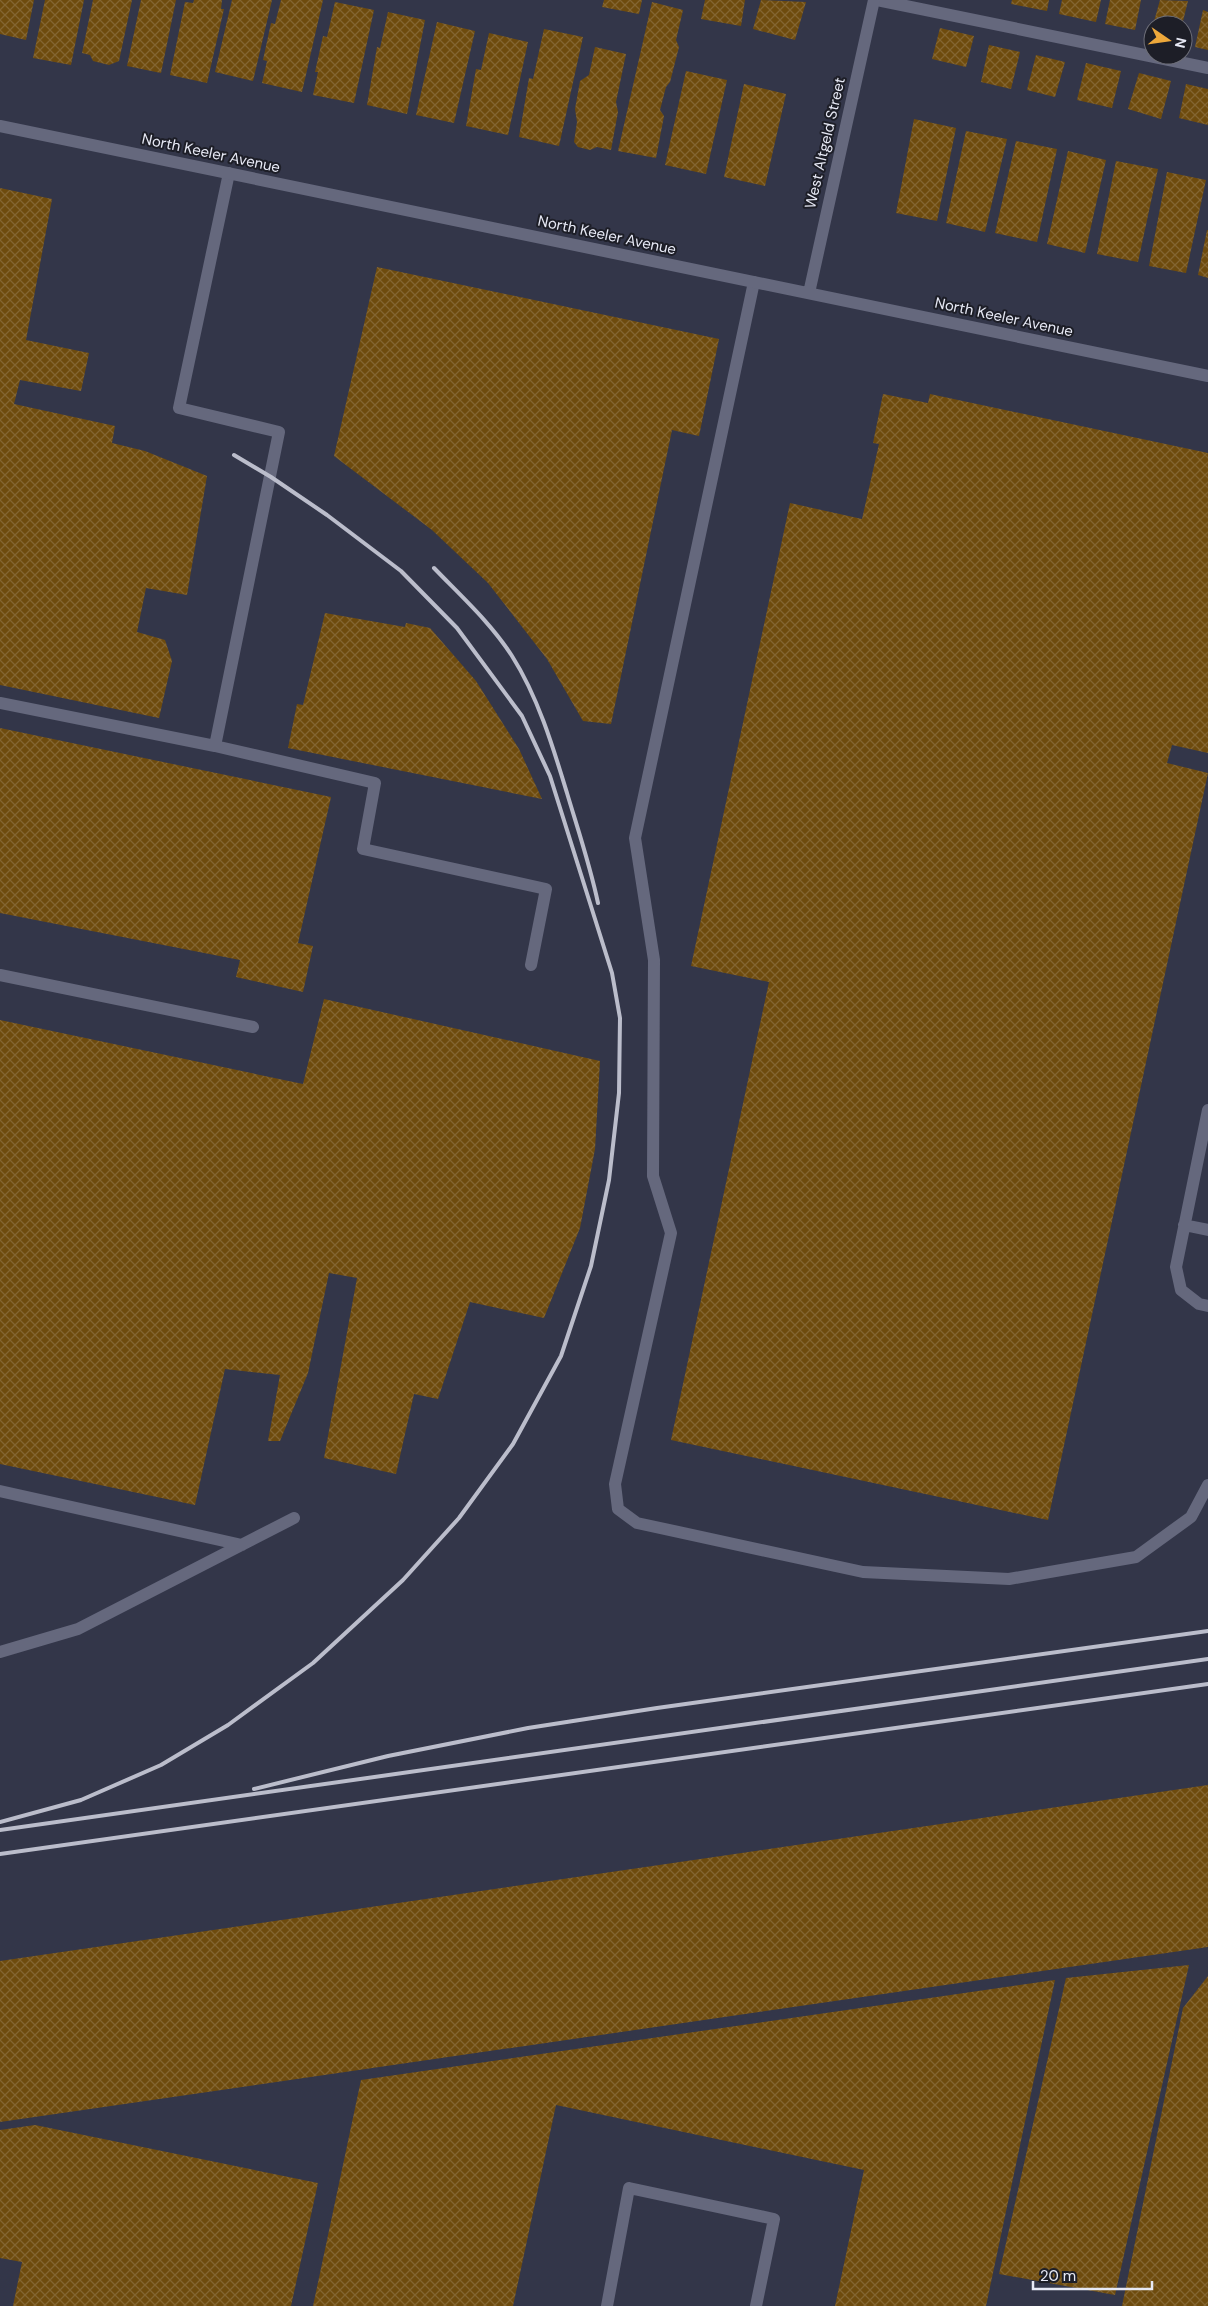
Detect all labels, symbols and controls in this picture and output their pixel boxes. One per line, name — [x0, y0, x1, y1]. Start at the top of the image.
north arrow — [1143, 15, 1193, 65]
text: N — [1171, 36, 1191, 50]
street label: West Altgeld Street — [800, 75, 850, 211]
street label: North Keeler Avenue — [140, 129, 282, 177]
street label: North Keeler Avenue — [536, 211, 678, 259]
street label: North Keeler Avenue — [933, 293, 1075, 341]
scale bar — [1033, 2258, 1152, 2290]
text: 20 m — [1040, 2266, 1076, 2286]

